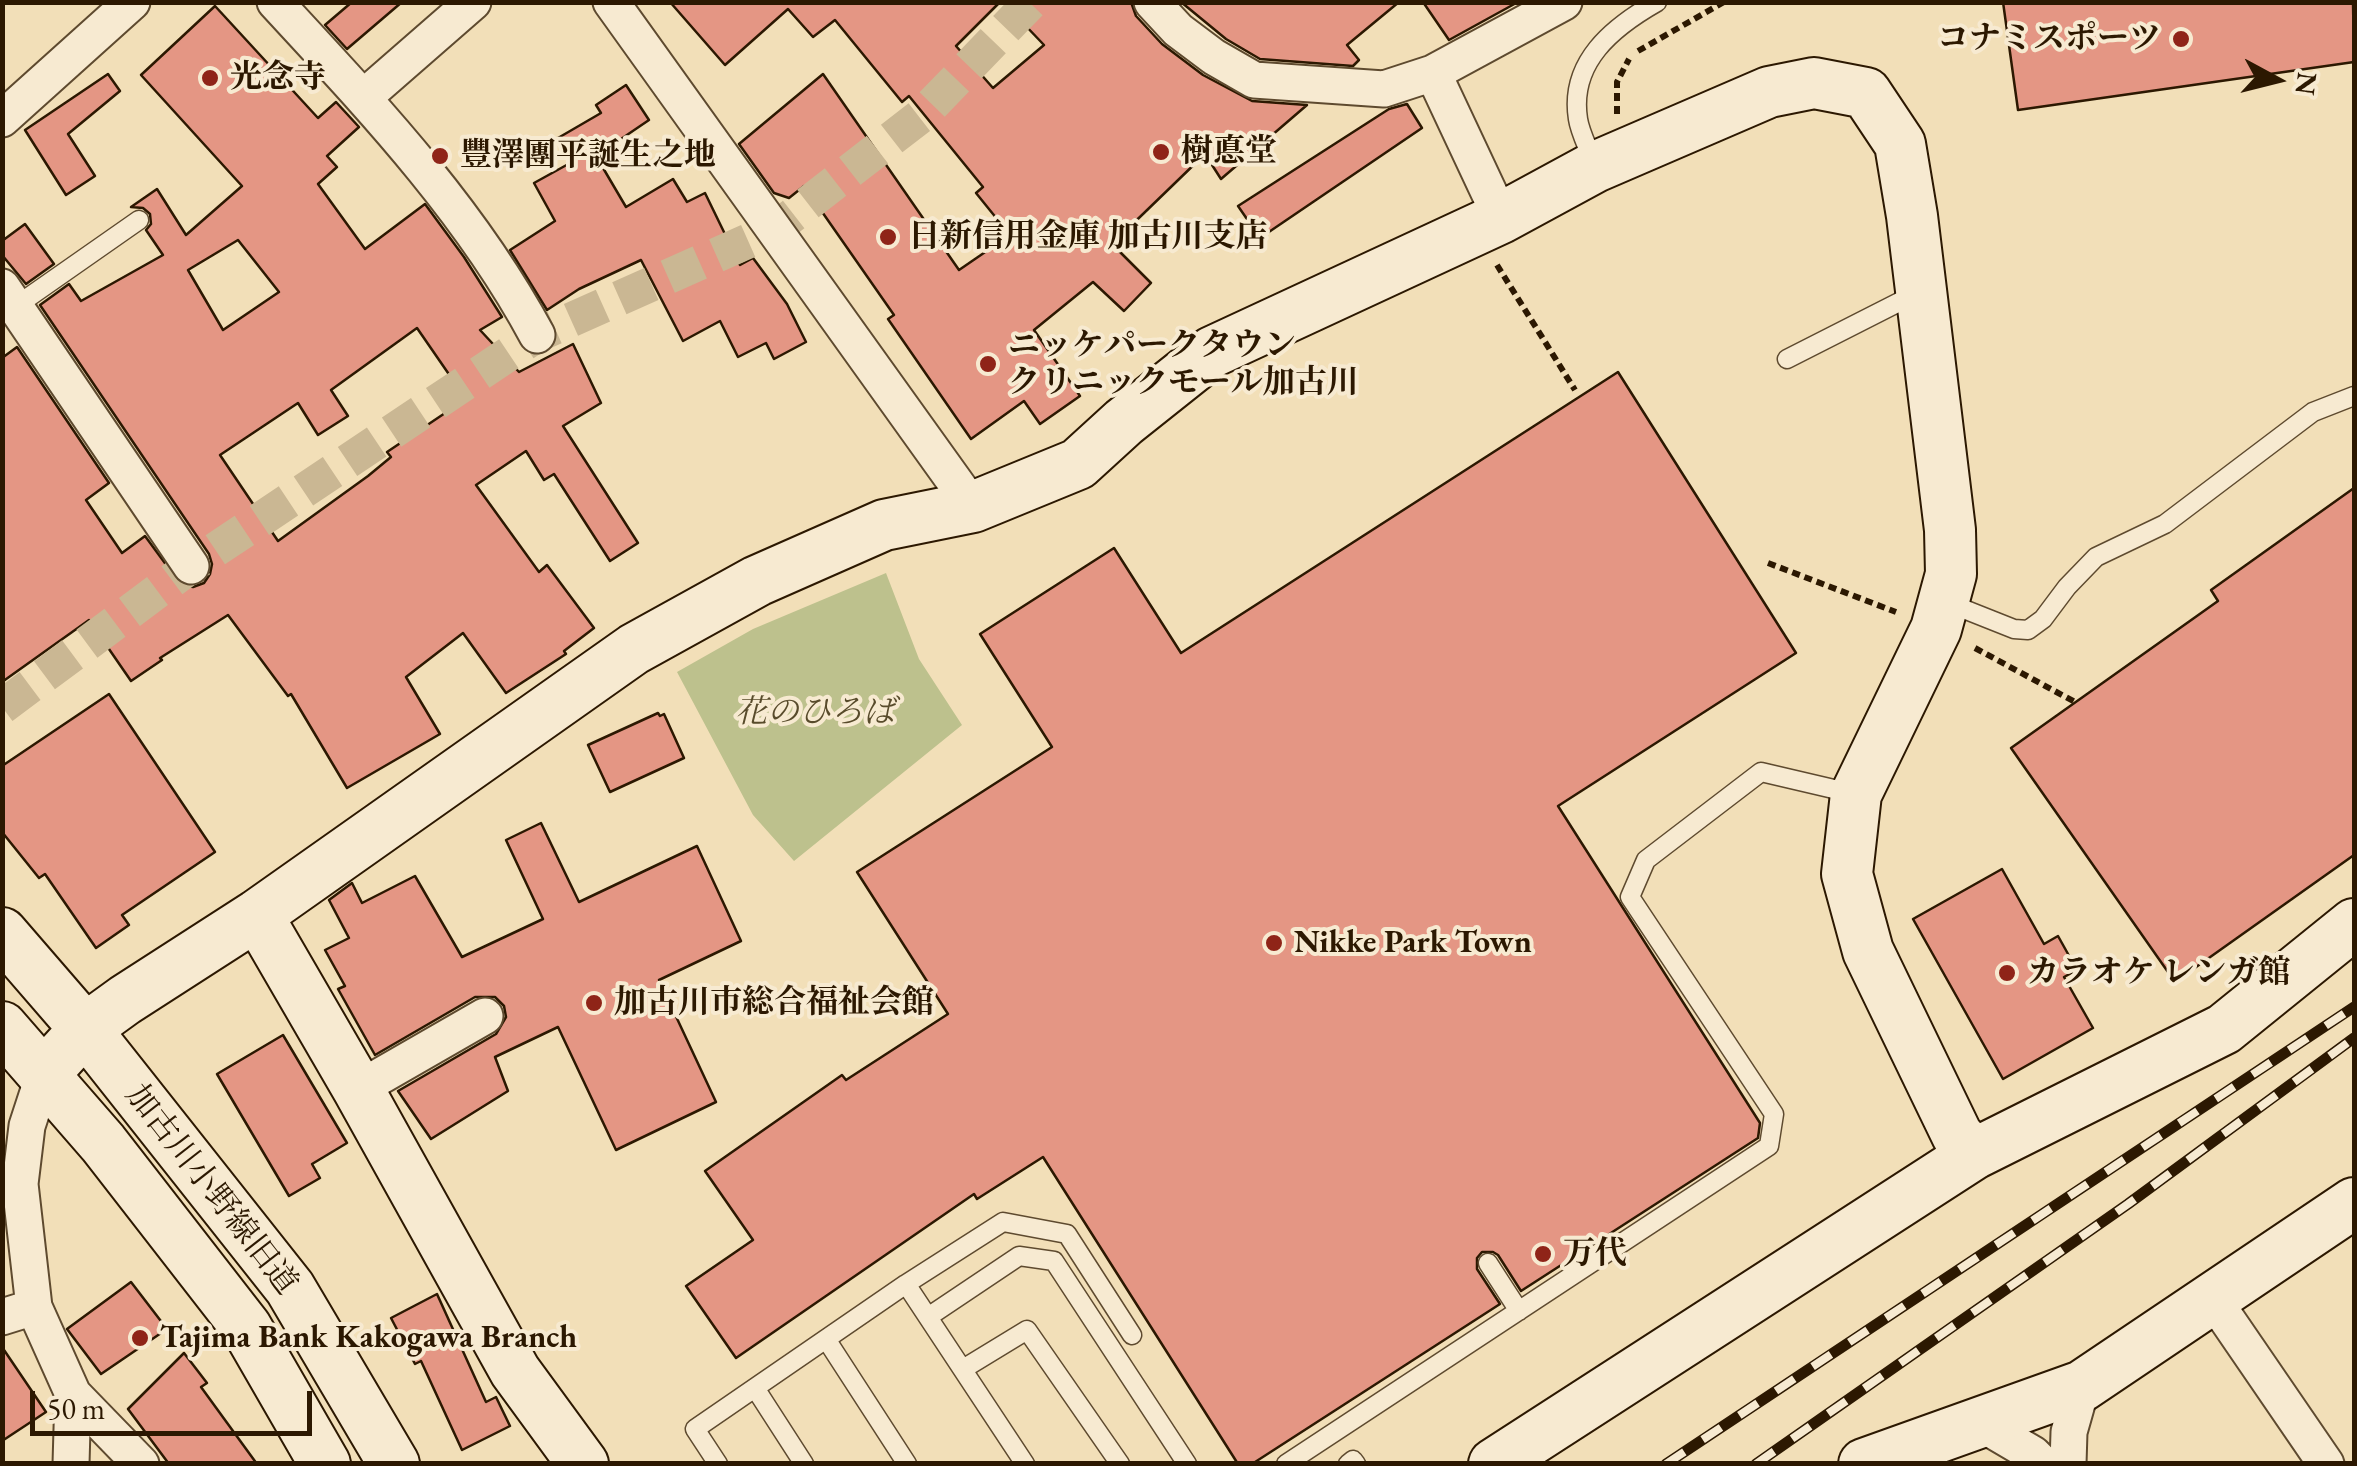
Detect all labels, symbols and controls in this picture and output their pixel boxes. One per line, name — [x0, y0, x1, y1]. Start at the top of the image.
place label: コナミスポーツ — [1937, 20, 2161, 58]
marker: コナミスポーツ — [2170, 28, 2192, 50]
north arrow — [2227, 30, 2327, 130]
place label: 光念寺 — [230, 59, 326, 97]
marker: 光念寺 — [199, 67, 221, 89]
text: N — [2288, 70, 2326, 97]
place label: 樹悳堂 — [1181, 133, 1277, 171]
place label: 豐澤團平誕生之地 — [460, 137, 716, 175]
marker: 樹悳堂 — [1150, 141, 1172, 163]
marker: 豐澤團平誕生之地 — [429, 145, 451, 167]
place label: 日新信用金庫 加古川支店 — [908, 218, 1268, 256]
marker: 日新信用金庫 加古川支店 — [877, 226, 899, 248]
place label: ニッケパークタウン クリニックモール加古川 — [1008, 327, 1359, 402]
marker: ニッケパークタウン クリニックモール加古川 — [977, 353, 999, 375]
park label: 花のひろば — [735, 694, 895, 732]
place label: Nikke Park Town — [1294, 924, 1532, 962]
marker: Nikke Park Town — [1263, 932, 1285, 954]
place label: カラオケ レンガ館 — [2027, 954, 2291, 992]
marker: カラオケ レンガ館 — [1996, 962, 2018, 984]
place label: 加古川市総合福祉会館 — [614, 984, 934, 1022]
marker: 加古川市総合福祉会館 — [583, 992, 605, 1014]
street label: 加古川小野線旧道 — [117, 1077, 305, 1303]
place label: 万代 — [1563, 1235, 1627, 1273]
marker: 万代 — [1532, 1243, 1554, 1265]
place label: Tajima Bank Kakogawa Branch — [160, 1319, 577, 1357]
marker: Tajima Bank Kakogawa Branch — [129, 1327, 151, 1349]
scale bar — [35, 1371, 318, 1433]
text: 50 m — [47, 1389, 105, 1428]

